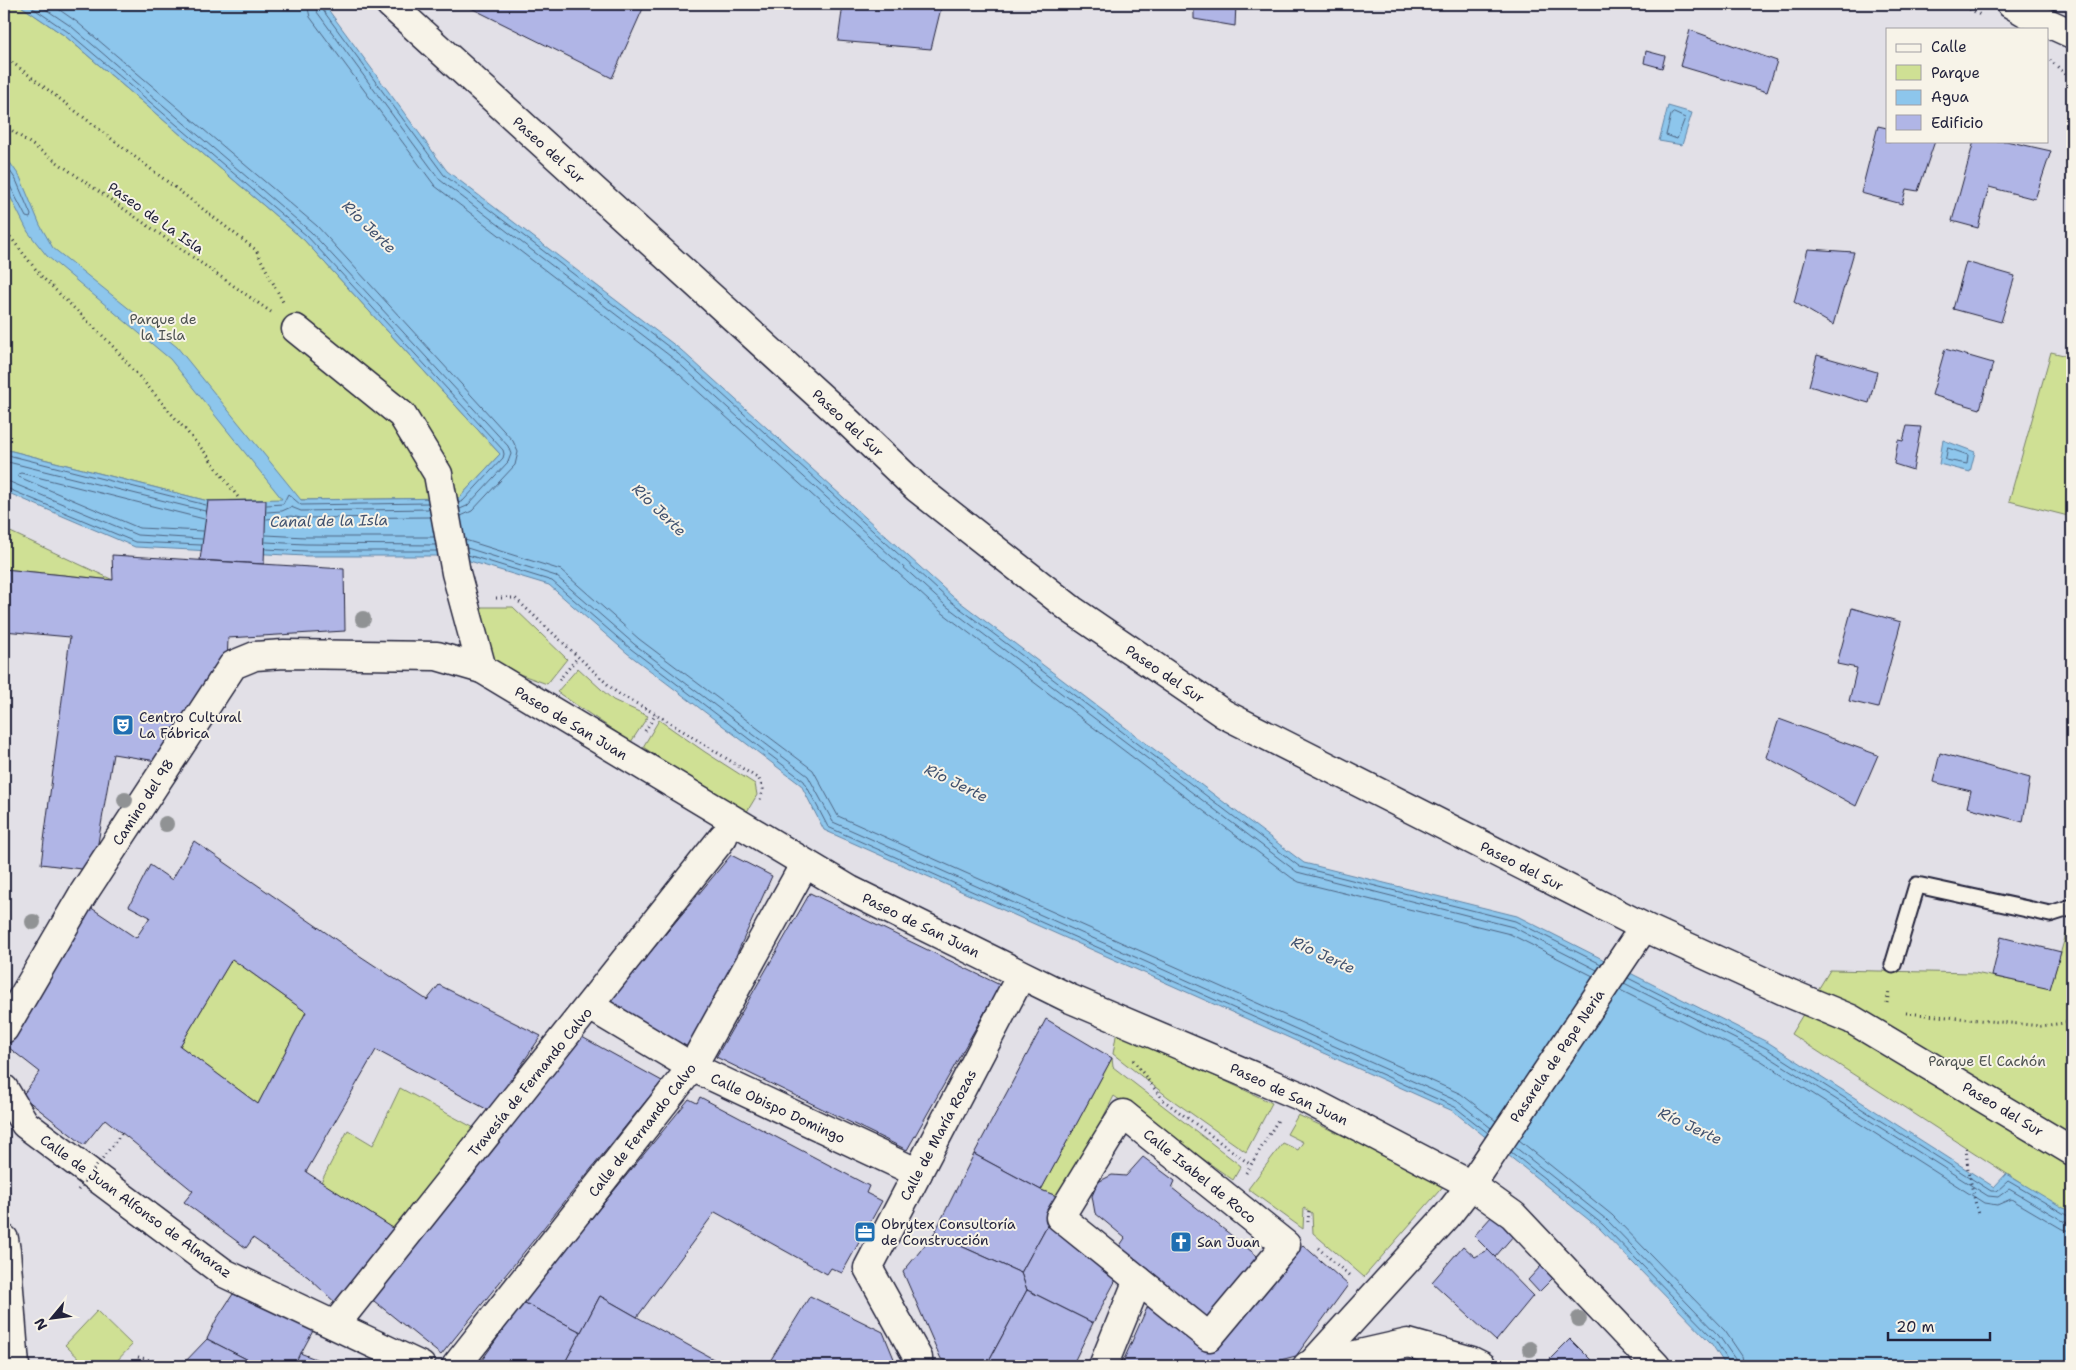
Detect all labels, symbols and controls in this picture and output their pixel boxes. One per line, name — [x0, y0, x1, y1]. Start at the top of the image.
legend — [1886, 28, 2048, 142]
text: Calle — [1931, 37, 1967, 57]
text: Parque — [1931, 63, 1980, 83]
text: Agua — [1931, 87, 1970, 107]
street label: Paseo del Sur — [509, 113, 589, 188]
text: Edificio — [1931, 113, 1983, 133]
street label: Paseo de La Isla — [104, 178, 208, 258]
water label: Río Jerte — [338, 196, 400, 258]
park label: Parque de la Isla — [129, 310, 197, 344]
street label: Paseo del Sur — [808, 385, 888, 461]
water label: Río Jerte — [628, 479, 690, 541]
water label: Canal de la Isla — [270, 510, 388, 532]
street label: Paseo del Sur — [1122, 641, 1208, 707]
street label: Paseo de San Juan — [511, 682, 631, 764]
place label: Centro Cultural La Fábrica — [139, 708, 242, 742]
theatre icon: Centro Cultural La Fábrica — [111, 713, 135, 737]
street label: Camino del 98 — [108, 755, 178, 849]
water label: Río Jerte — [921, 759, 991, 807]
street label: Paseo del Sur — [1477, 837, 1567, 895]
street label: Paseo de San Juan — [859, 889, 983, 961]
water label: Río Jerte — [1288, 932, 1358, 978]
street label: Pasarela de Pepe Neria — [1506, 986, 1608, 1126]
street label: Travesía de Fernando Calvo — [464, 1004, 596, 1160]
park label: Parque El Cachón — [1928, 1052, 2046, 1070]
street label: Calle de Fernando Calvo — [584, 1059, 700, 1201]
street label: Paseo de San Juan — [1227, 1059, 1351, 1129]
street label: Calle de María Rozas — [896, 1066, 980, 1204]
street label: Calle Obispo Domingo — [708, 1069, 848, 1147]
street label: Paseo del Sur — [1959, 1078, 2047, 1140]
water label: Río Jerte — [1655, 1103, 1725, 1149]
street label: Calle Isabel de Roco — [1140, 1125, 1260, 1227]
street label: Calle de Juan Alfonso de Almaraz — [37, 1130, 235, 1282]
place label: Obrytex Consultoría de Construcción — [881, 1215, 1016, 1249]
office icon: Obrytex Consultoría de Construcción — [853, 1220, 877, 1244]
church icon: San Juan — [1169, 1230, 1193, 1254]
place label: San Juan — [1197, 1233, 1261, 1251]
north arrow — [28, 1292, 78, 1342]
scale bar — [1888, 1310, 1991, 1342]
text: N — [30, 1315, 51, 1334]
text: 20 m — [1896, 1317, 1935, 1337]

